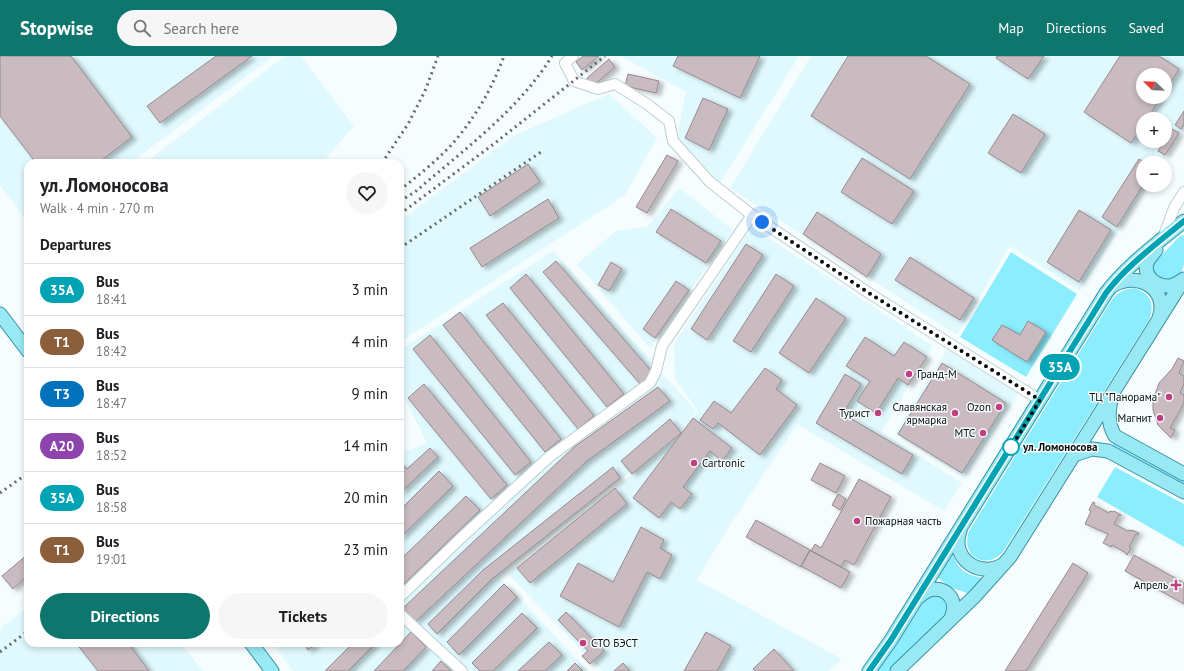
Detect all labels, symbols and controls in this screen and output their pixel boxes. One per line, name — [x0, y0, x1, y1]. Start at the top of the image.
search box — [117, 10, 397, 46]
text: Stopwise — [20, 16, 93, 40]
icon: search — [131, 17, 153, 39]
text: Search here — [163, 19, 239, 38]
text: Map — [998, 19, 1024, 37]
text: Directions — [1046, 19, 1106, 37]
text: Saved — [1128, 19, 1164, 37]
north arrow — [1136, 68, 1172, 104]
map controls — [1136, 68, 1172, 192]
button: + — [1136, 112, 1172, 148]
button: − — [1136, 156, 1172, 192]
button: heart — [346, 172, 388, 214]
text: ул. Ломоносова — [40, 173, 169, 197]
text: Walk · 4 min · 270 m — [40, 200, 154, 217]
your location — [752, 212, 772, 232]
text: Departures — [40, 235, 111, 254]
text: Bus — [96, 272, 119, 291]
text: 3 min — [351, 280, 388, 299]
text: 35А — [50, 281, 74, 299]
text: 18:41 — [96, 291, 127, 308]
text: Bus — [96, 324, 119, 343]
text: 4 min — [351, 332, 388, 351]
text: Т1 — [54, 333, 70, 351]
text: 18:42 — [96, 343, 127, 360]
line badge: 35А — [1037, 354, 1083, 380]
text: 35А — [1048, 358, 1072, 376]
place label: Гранд-М — [917, 367, 957, 381]
marker: Гранд-М — [904, 369, 914, 379]
text: Bus — [96, 376, 119, 395]
text: 9 min — [351, 384, 388, 403]
text: Т3 — [54, 385, 70, 403]
place label: ТЦ "Панорама" — [1089, 390, 1161, 404]
marker: ТЦ "Панорама" — [1164, 392, 1174, 402]
text: 18:47 — [96, 395, 127, 412]
place label: Славянская ярмарка — [893, 400, 947, 427]
place label: Ozon — [967, 400, 991, 414]
marker: Ozon — [994, 402, 1004, 412]
place label: Турист — [839, 406, 871, 420]
marker: Турист — [873, 408, 883, 418]
marker: Славянская ярмарка — [950, 408, 960, 418]
place label: Магнит — [1117, 411, 1153, 425]
marker: Магнит — [1155, 413, 1165, 423]
place label: МТС — [954, 426, 975, 440]
text: Bus — [96, 428, 119, 447]
marker: МТС — [978, 428, 988, 438]
text: 14 min — [343, 436, 388, 455]
text: А20 — [50, 437, 74, 455]
marker: ул. Ломоносова — [1002, 438, 1020, 456]
place label: ул. Ломоносова — [1022, 440, 1098, 454]
text: 18:52 — [96, 447, 127, 464]
place label: Cartronic — [702, 456, 745, 470]
marker: Cartronic — [689, 458, 699, 468]
text: Bus — [96, 480, 119, 499]
text: 20 min — [343, 488, 388, 507]
text: 35А — [50, 489, 74, 507]
text: 18:58 — [96, 499, 127, 516]
place label: Пожарная часть — [865, 514, 941, 528]
marker: Пожарная часть — [852, 516, 862, 526]
text: Bus — [96, 532, 119, 551]
text: 23 min — [343, 540, 388, 559]
text: Т1 — [54, 541, 70, 559]
text: 19:01 — [96, 551, 127, 568]
place label: Апрель — [1134, 578, 1168, 592]
marker: Апрель — [1171, 580, 1181, 590]
button: Directions — [40, 593, 210, 639]
button: Tickets — [218, 593, 388, 639]
place label: СТО БЭСТ — [591, 636, 638, 650]
marker: СТО БЭСТ — [578, 638, 588, 648]

